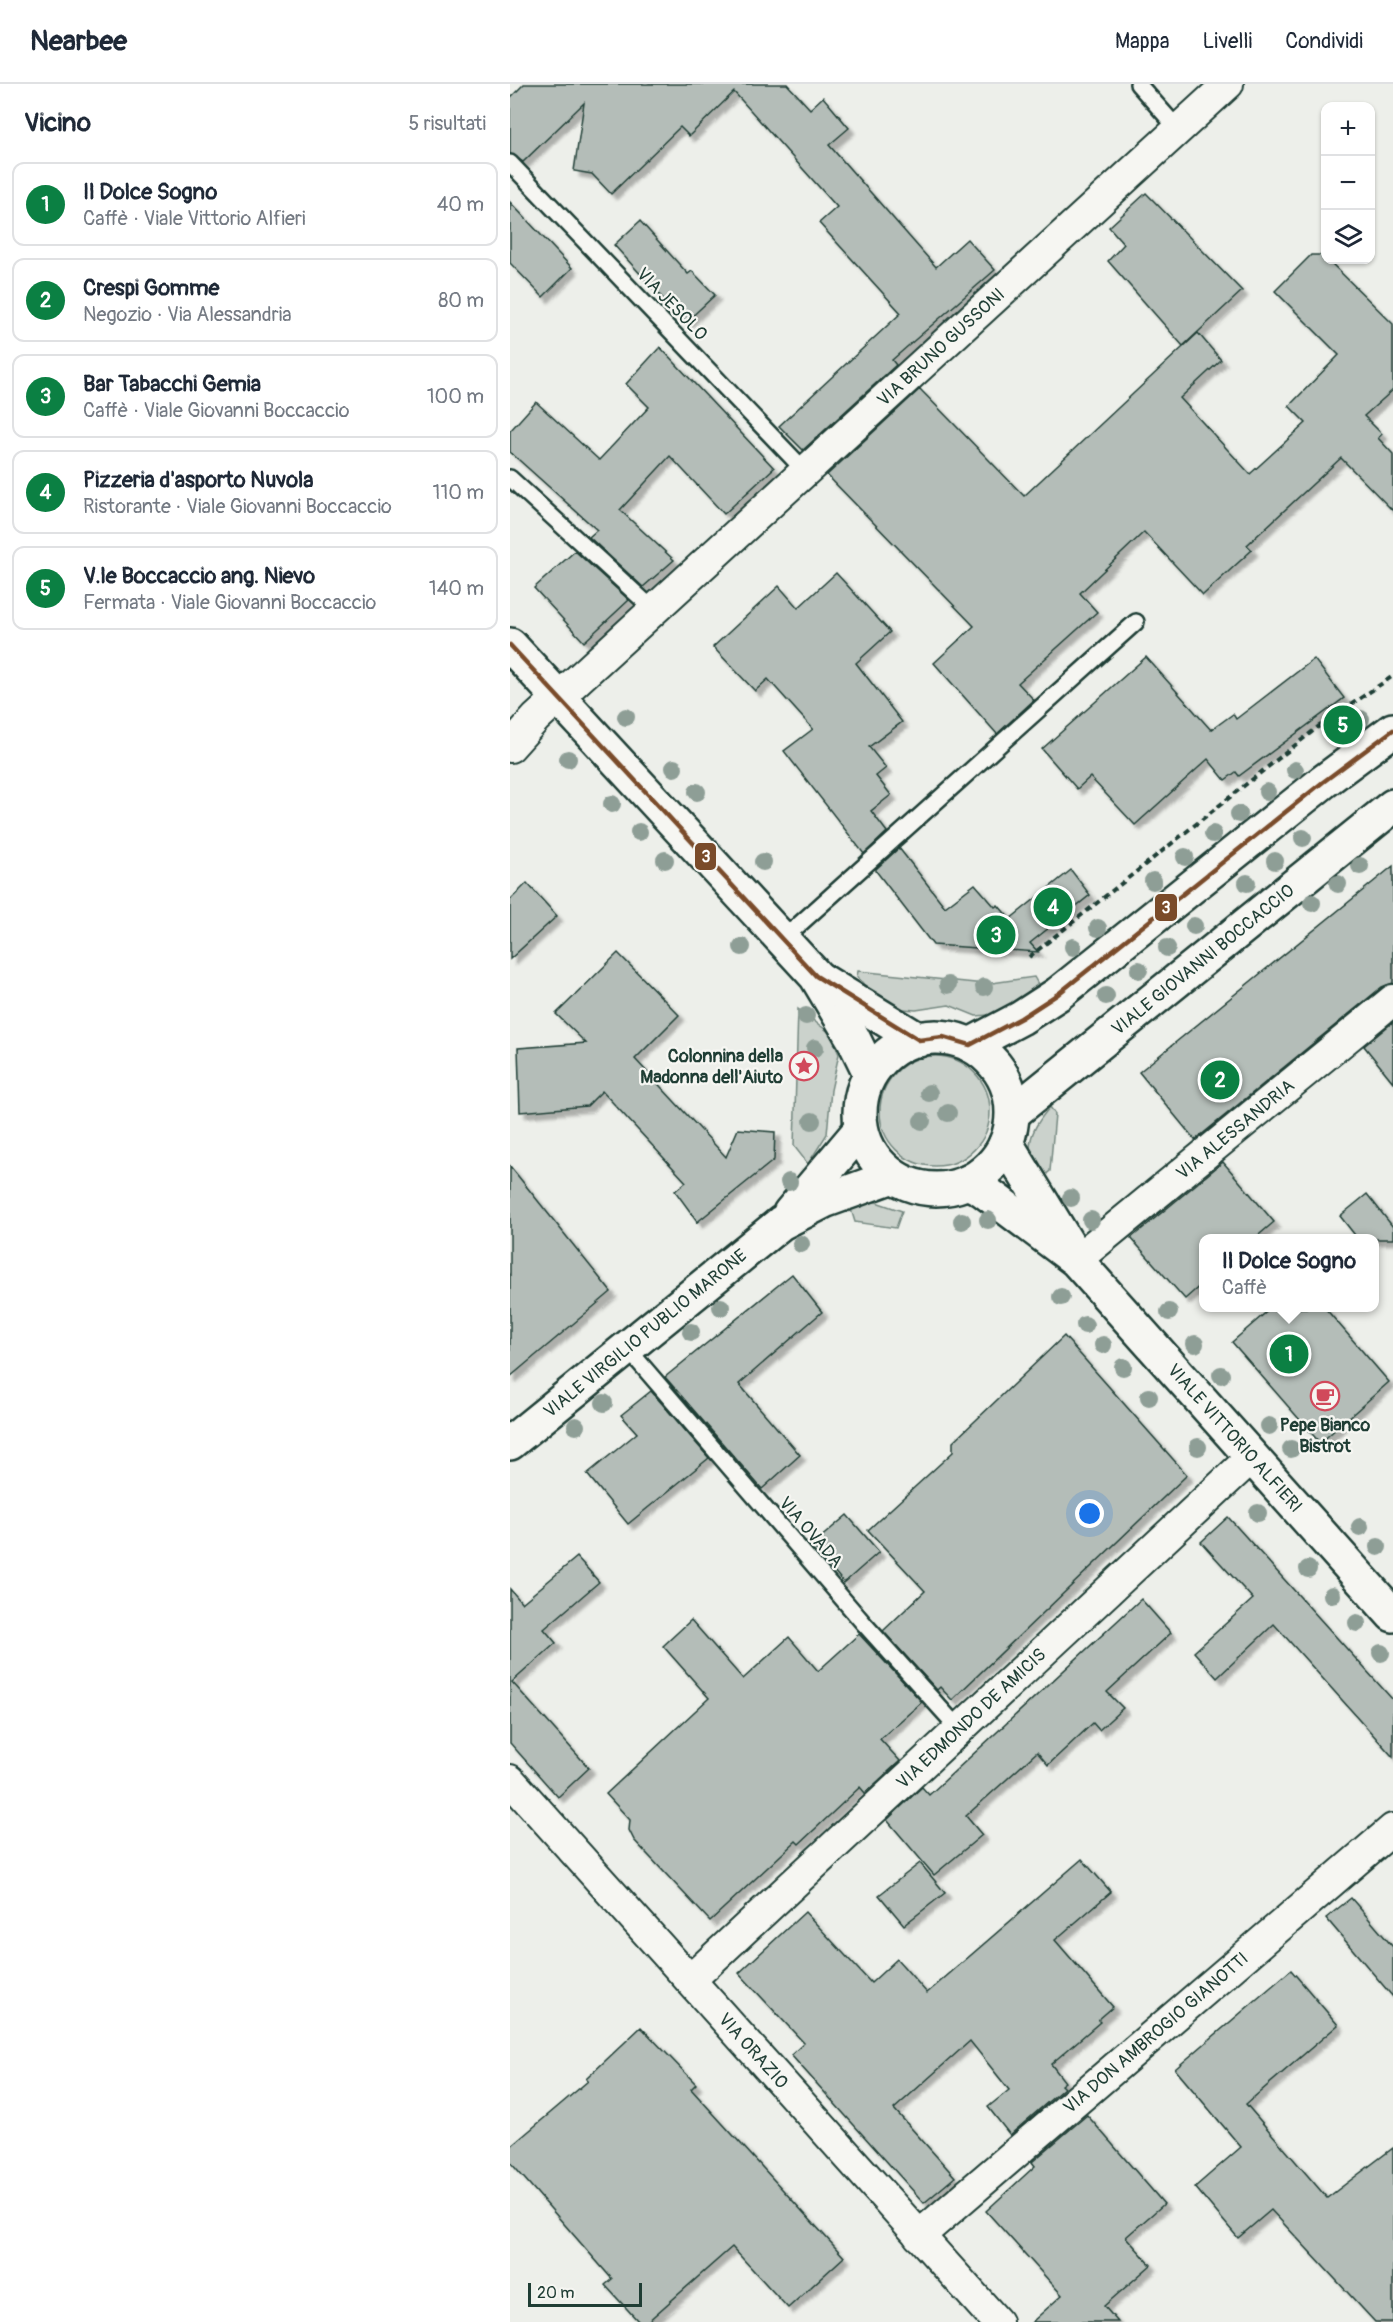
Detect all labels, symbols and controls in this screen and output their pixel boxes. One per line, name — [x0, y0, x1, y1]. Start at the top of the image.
text: Nearbee — [30, 24, 127, 59]
text: Mappa — [1115, 28, 1169, 55]
text: Livelli — [1202, 28, 1252, 55]
text: Condividi — [1285, 28, 1363, 55]
map controls — [1321, 102, 1375, 264]
button: + — [1321, 102, 1375, 156]
text: Vicino — [24, 107, 91, 139]
text: 5 risultati — [408, 111, 486, 136]
button: − — [1321, 156, 1375, 210]
text: Il Dolce Sogno — [83, 178, 217, 206]
text: 1 — [42, 192, 49, 217]
text: 40 m — [437, 192, 484, 217]
text: Caffè · Viale Vittorio Alfieri — [83, 206, 305, 231]
button: layers — [1321, 210, 1375, 264]
street label: VIA JESOLO — [631, 263, 712, 346]
text: Crespi Gomme — [83, 274, 219, 302]
street label: VIA BRUNO GUSSONI — [873, 283, 1010, 412]
text: 2 — [40, 288, 51, 313]
text: 80 m — [438, 288, 484, 313]
text: Negozio · Via Alessandria — [83, 302, 292, 327]
text: Bar Tabacchi Gemia — [83, 370, 261, 398]
text: 3 — [40, 384, 51, 409]
text: 100 m — [427, 384, 484, 409]
text: Caffè · Viale Giovanni Boccaccio — [83, 398, 349, 423]
text: Pizzeria d'asporto Nuvola — [83, 466, 313, 494]
text: 4 — [40, 480, 51, 505]
text: 110 m — [433, 480, 484, 505]
text: Ristorante · Viale Giovanni Boccaccio — [83, 494, 392, 519]
text: V.le Boccaccio ang. Nievo — [83, 562, 315, 590]
text: 5 — [40, 576, 51, 601]
text: 140 m — [429, 576, 484, 601]
text: Fermata · Viale Giovanni Boccaccio — [83, 590, 376, 615]
pin: 5 — [1324, 702, 1362, 748]
line badge: 3 — [694, 842, 717, 871]
text: 3 — [702, 847, 711, 867]
street label: VIALE GIOVANNI BOCCACCIO — [1107, 879, 1299, 1041]
pin: 4 — [1034, 884, 1072, 930]
line badge: 3 — [1154, 893, 1178, 922]
text: 3 — [1162, 898, 1171, 918]
pin: 3 — [976, 912, 1016, 958]
place label: Colonnina della Madonna dell'Aiuto — [640, 1045, 784, 1089]
place icon: Colonnina della Madonna dell'Aiuto — [788, 1050, 820, 1082]
pin: 2 — [1200, 1058, 1240, 1102]
street label: VIA ALESSANDRIA — [1172, 1074, 1300, 1185]
popup — [1199, 1234, 1379, 1312]
street label: VIALE VIRGILIO PUBLIO MARONE — [539, 1244, 752, 1423]
text: Il Dolce Sogno — [1222, 1247, 1356, 1275]
text: Caffè — [1222, 1275, 1267, 1300]
pin: 1 — [1270, 1332, 1308, 1376]
street label: VIALE VITTORIO ALFIERI — [1162, 1359, 1307, 1518]
cafe icon: Pepe Bianco Bistrot — [1309, 1380, 1341, 1412]
place label: Pepe Bianco Bistrot — [1280, 1414, 1370, 1458]
street label: VIA OVADA — [773, 1492, 848, 1573]
your location — [1075, 1499, 1104, 1528]
street label: VIA EDMONDO DE AMICIS — [892, 1643, 1051, 1794]
street label: VIA DON AMBROGIO GIANOTTI — [1059, 1947, 1253, 2119]
street label: VIA ORAZIO — [713, 2009, 793, 2094]
scale bar — [528, 2280, 642, 2308]
text: 20 m — [537, 2283, 575, 2303]

